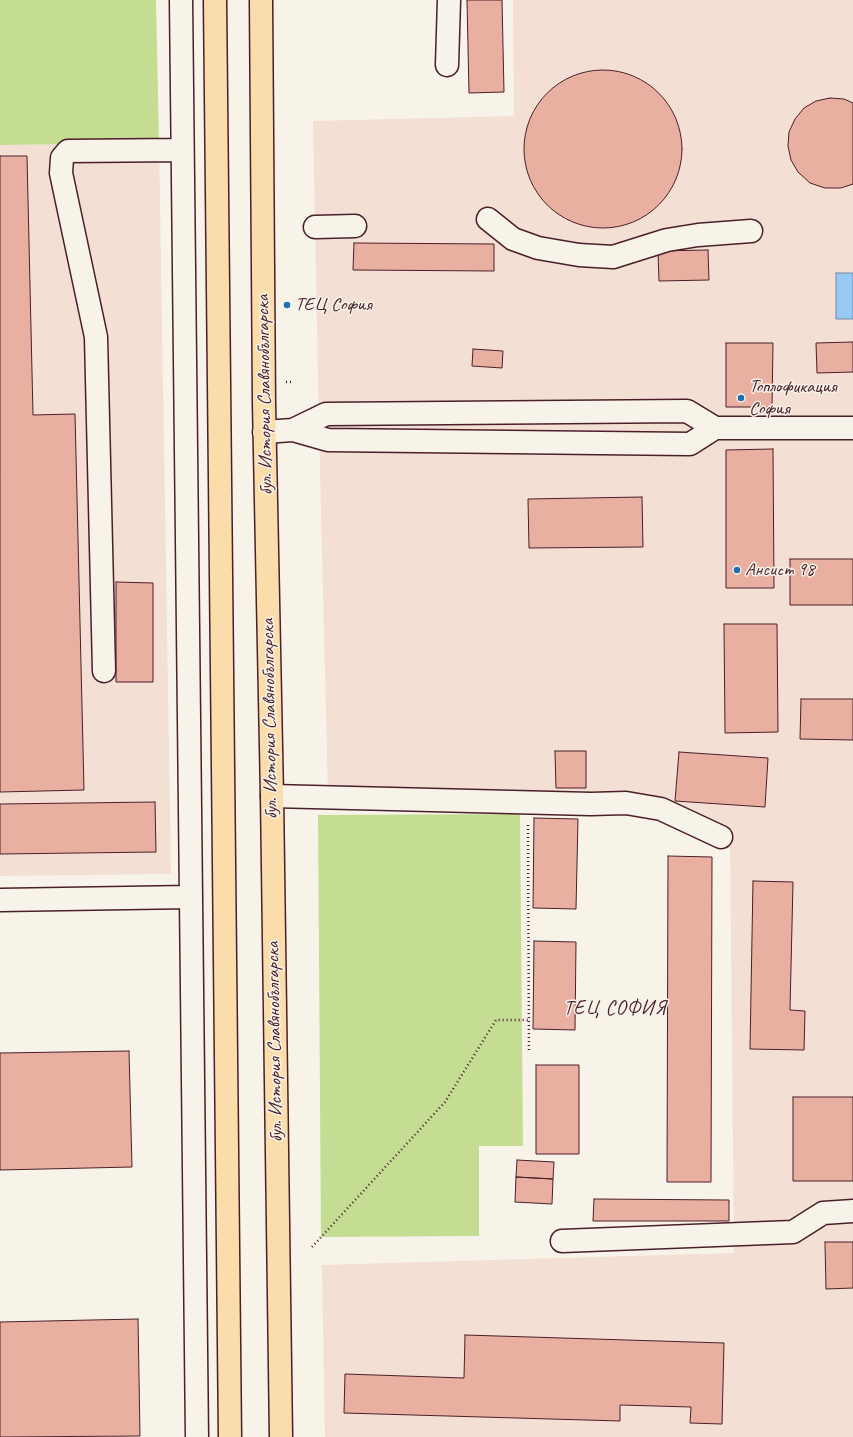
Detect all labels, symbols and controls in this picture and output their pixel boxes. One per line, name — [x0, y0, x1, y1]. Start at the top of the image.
place label: ТЕЦ София — [295, 294, 372, 316]
street label: бул. История Славянобългарска — [252, 295, 278, 495]
marker: ТЕЦ София — [282, 300, 292, 310]
place label: Топлофикация София — [749, 376, 837, 420]
marker: Топлофикация София — [736, 393, 746, 403]
place label: Ансист 98 — [745, 559, 815, 581]
marker: Ансист 98 — [732, 565, 742, 575]
street label: бул. История Славянобългарска — [257, 619, 283, 819]
street label: бул. История Славянобългарска — [262, 942, 288, 1142]
district label: ТЕЦ СОФИЯ — [563, 997, 667, 1021]

